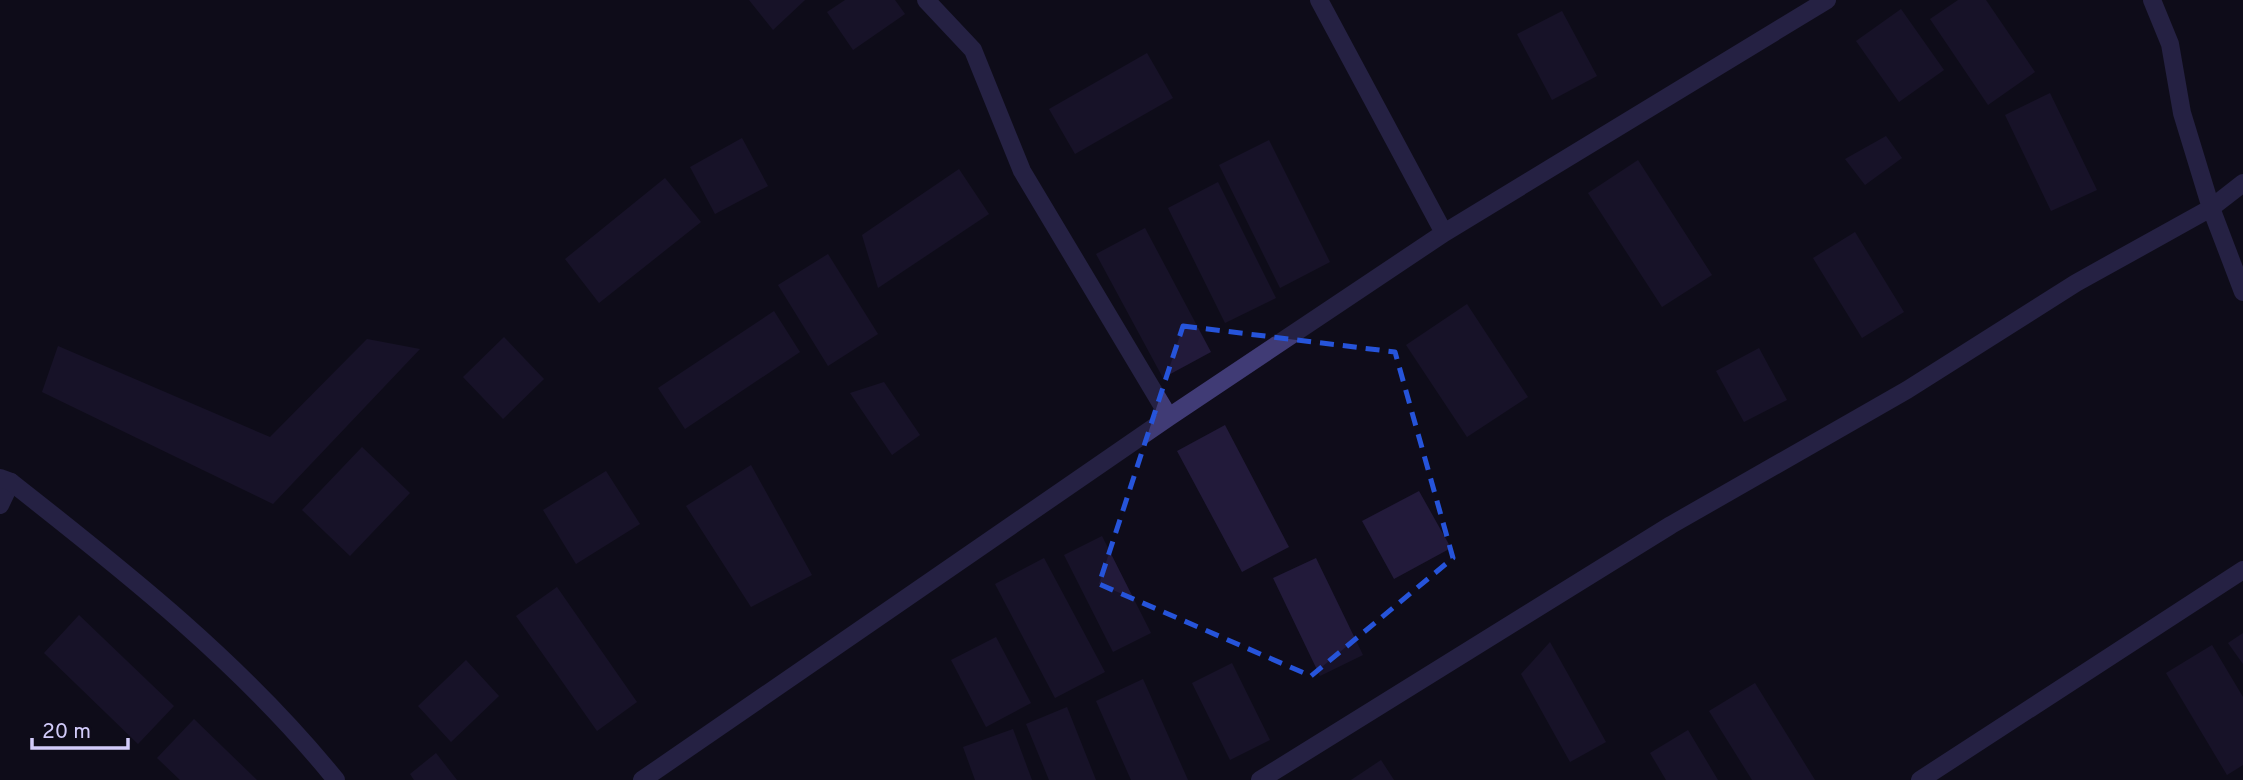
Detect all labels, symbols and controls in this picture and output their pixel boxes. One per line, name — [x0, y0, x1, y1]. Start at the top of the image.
scale bar — [32, 706, 128, 750]
text: 20 m — [42, 719, 91, 746]

